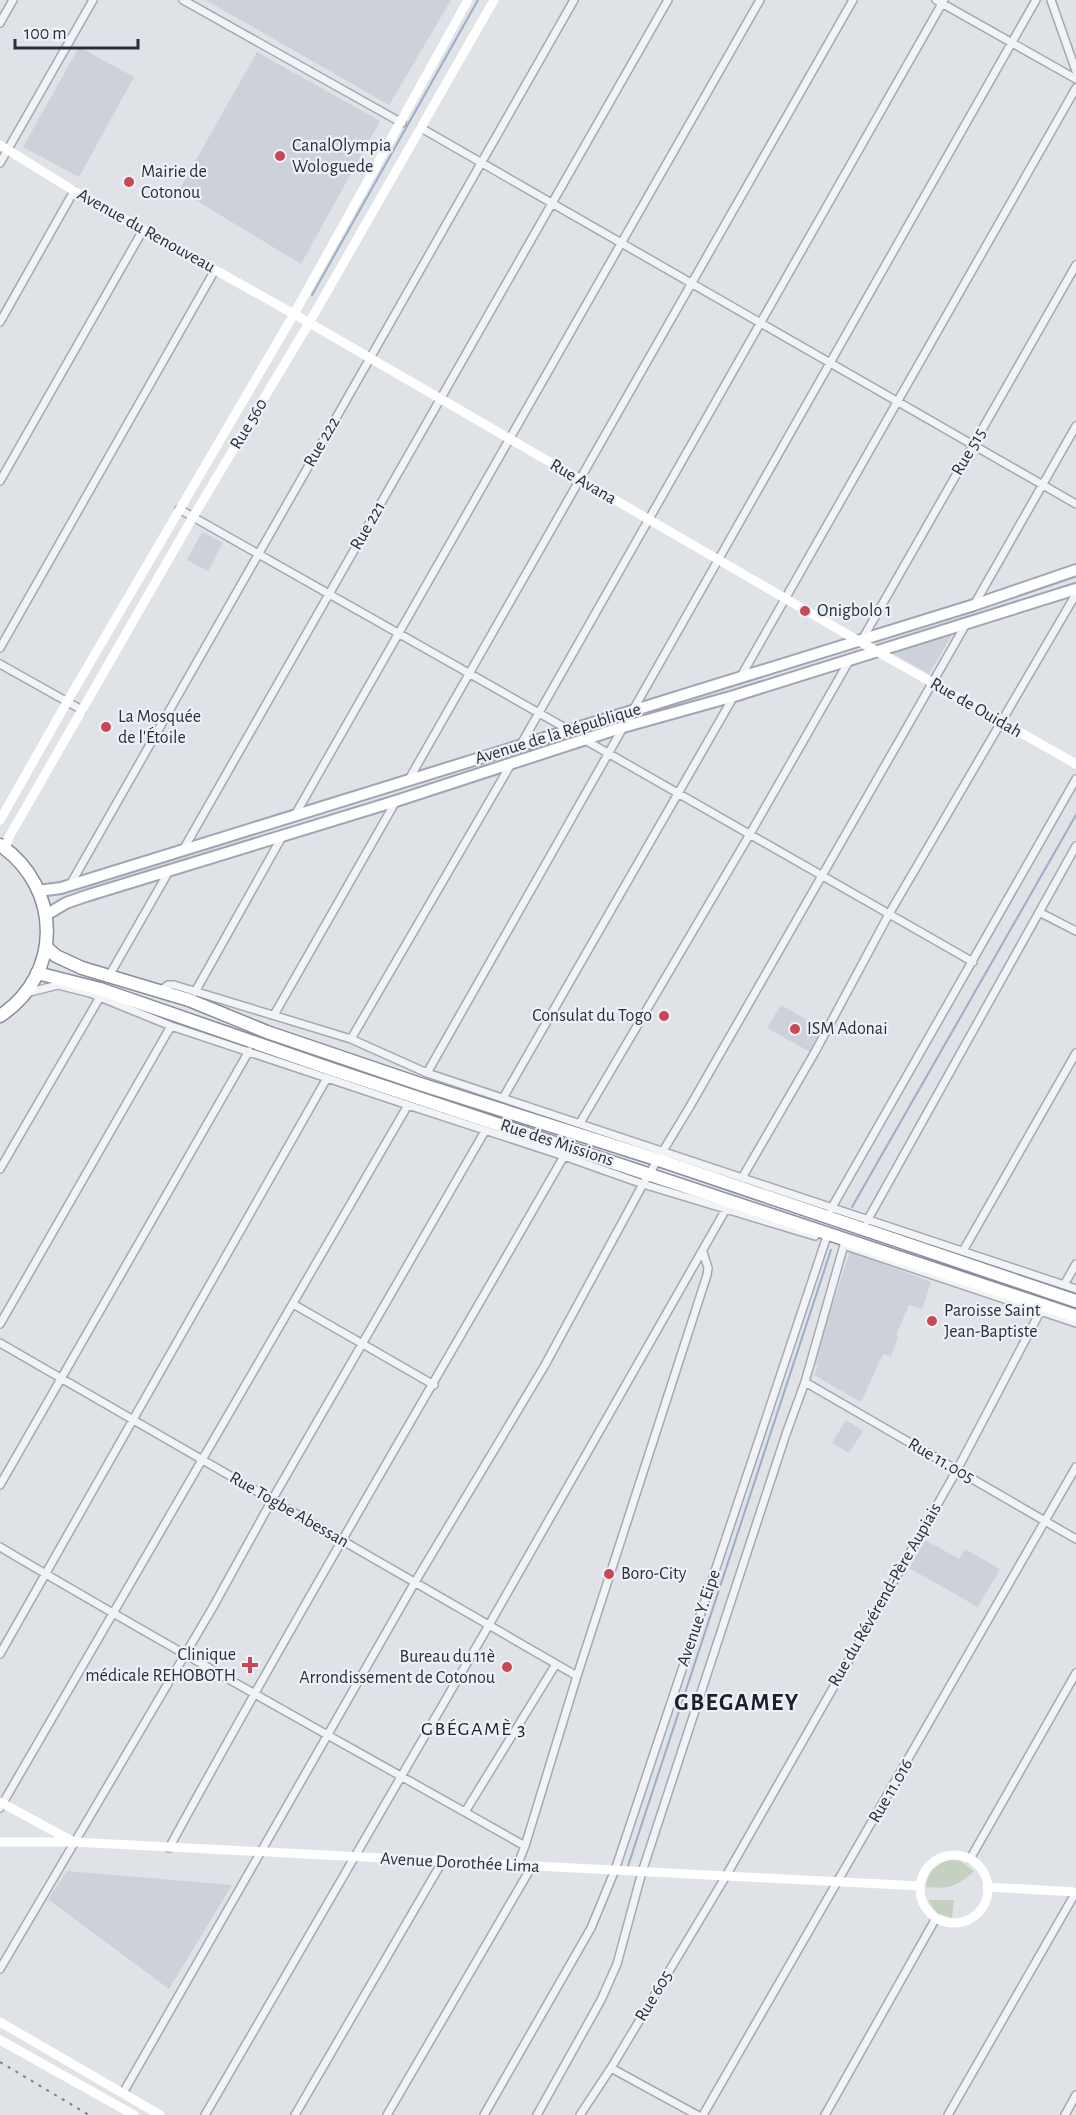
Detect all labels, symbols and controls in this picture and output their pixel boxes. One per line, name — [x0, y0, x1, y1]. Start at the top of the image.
scale bar — [15, 12, 138, 50]
text: 100 m — [24, 25, 67, 43]
place label: CanalOlympia Wologuede — [292, 137, 391, 176]
marker: CanalOlympia Wologuede — [273, 149, 287, 163]
place label: Mairie de Cotonou — [141, 163, 207, 202]
marker: Mairie de Cotonou — [122, 175, 136, 189]
street label: Avenue du Renouveau — [74, 186, 218, 276]
street label: Rue 560 — [227, 396, 271, 452]
street label: Rue 222 — [301, 414, 343, 470]
street label: Rue 515 — [948, 425, 990, 479]
street label: Rue Avana — [547, 456, 619, 508]
street label: Rue 221 — [347, 499, 389, 553]
place label: Onigbolo 1 — [817, 602, 891, 620]
marker: Onigbolo 1 — [798, 604, 812, 618]
street label: Rue de Ouidah — [927, 675, 1025, 741]
street label: Avenue de la République — [473, 700, 643, 768]
place label: La Mosquée de l'Étoile — [118, 708, 201, 747]
marker: La Mosquée de l'Étoile — [99, 720, 113, 734]
place label: Consulat du Togo — [532, 1007, 652, 1025]
marker: Consulat du Togo — [657, 1009, 671, 1023]
place label: ISM Adonai — [807, 1020, 888, 1038]
marker: ISM Adonai — [788, 1022, 802, 1036]
street label: Rue des Missions — [498, 1116, 616, 1170]
place label: Paroisse Saint Jean-Baptiste — [944, 1302, 1041, 1341]
marker: Paroisse Saint Jean-Baptiste — [925, 1314, 939, 1328]
street label: Rue 11.005 — [905, 1435, 977, 1487]
street label: Rue Togbe Abessan — [226, 1469, 352, 1551]
street label: Rue du Révérend-Père Aupiais — [825, 1500, 945, 1690]
place label: Boro-City — [621, 1565, 687, 1583]
marker: Boro-City — [602, 1567, 616, 1581]
street label: Avenue Y. Eipe — [674, 1567, 724, 1669]
place label: Clinique médicale REHOBOTH — [85, 1646, 236, 1685]
place label: Bureau du 11è Arrondissement de Cotonou — [299, 1648, 495, 1687]
marker: Clinique médicale REHOBOTH — [241, 1656, 259, 1674]
marker: Bureau du 11è Arrondissement de Cotonou — [500, 1660, 514, 1674]
district label: GBEGAMEY — [674, 1691, 800, 1715]
district label: GBÉGAMÈ 3 — [421, 1718, 527, 1739]
street label: Rue 11.016 — [866, 1756, 916, 1826]
street label: Avenue Dorothée Lima — [380, 1850, 540, 1876]
street label: Rue 605 — [632, 1968, 676, 2024]

